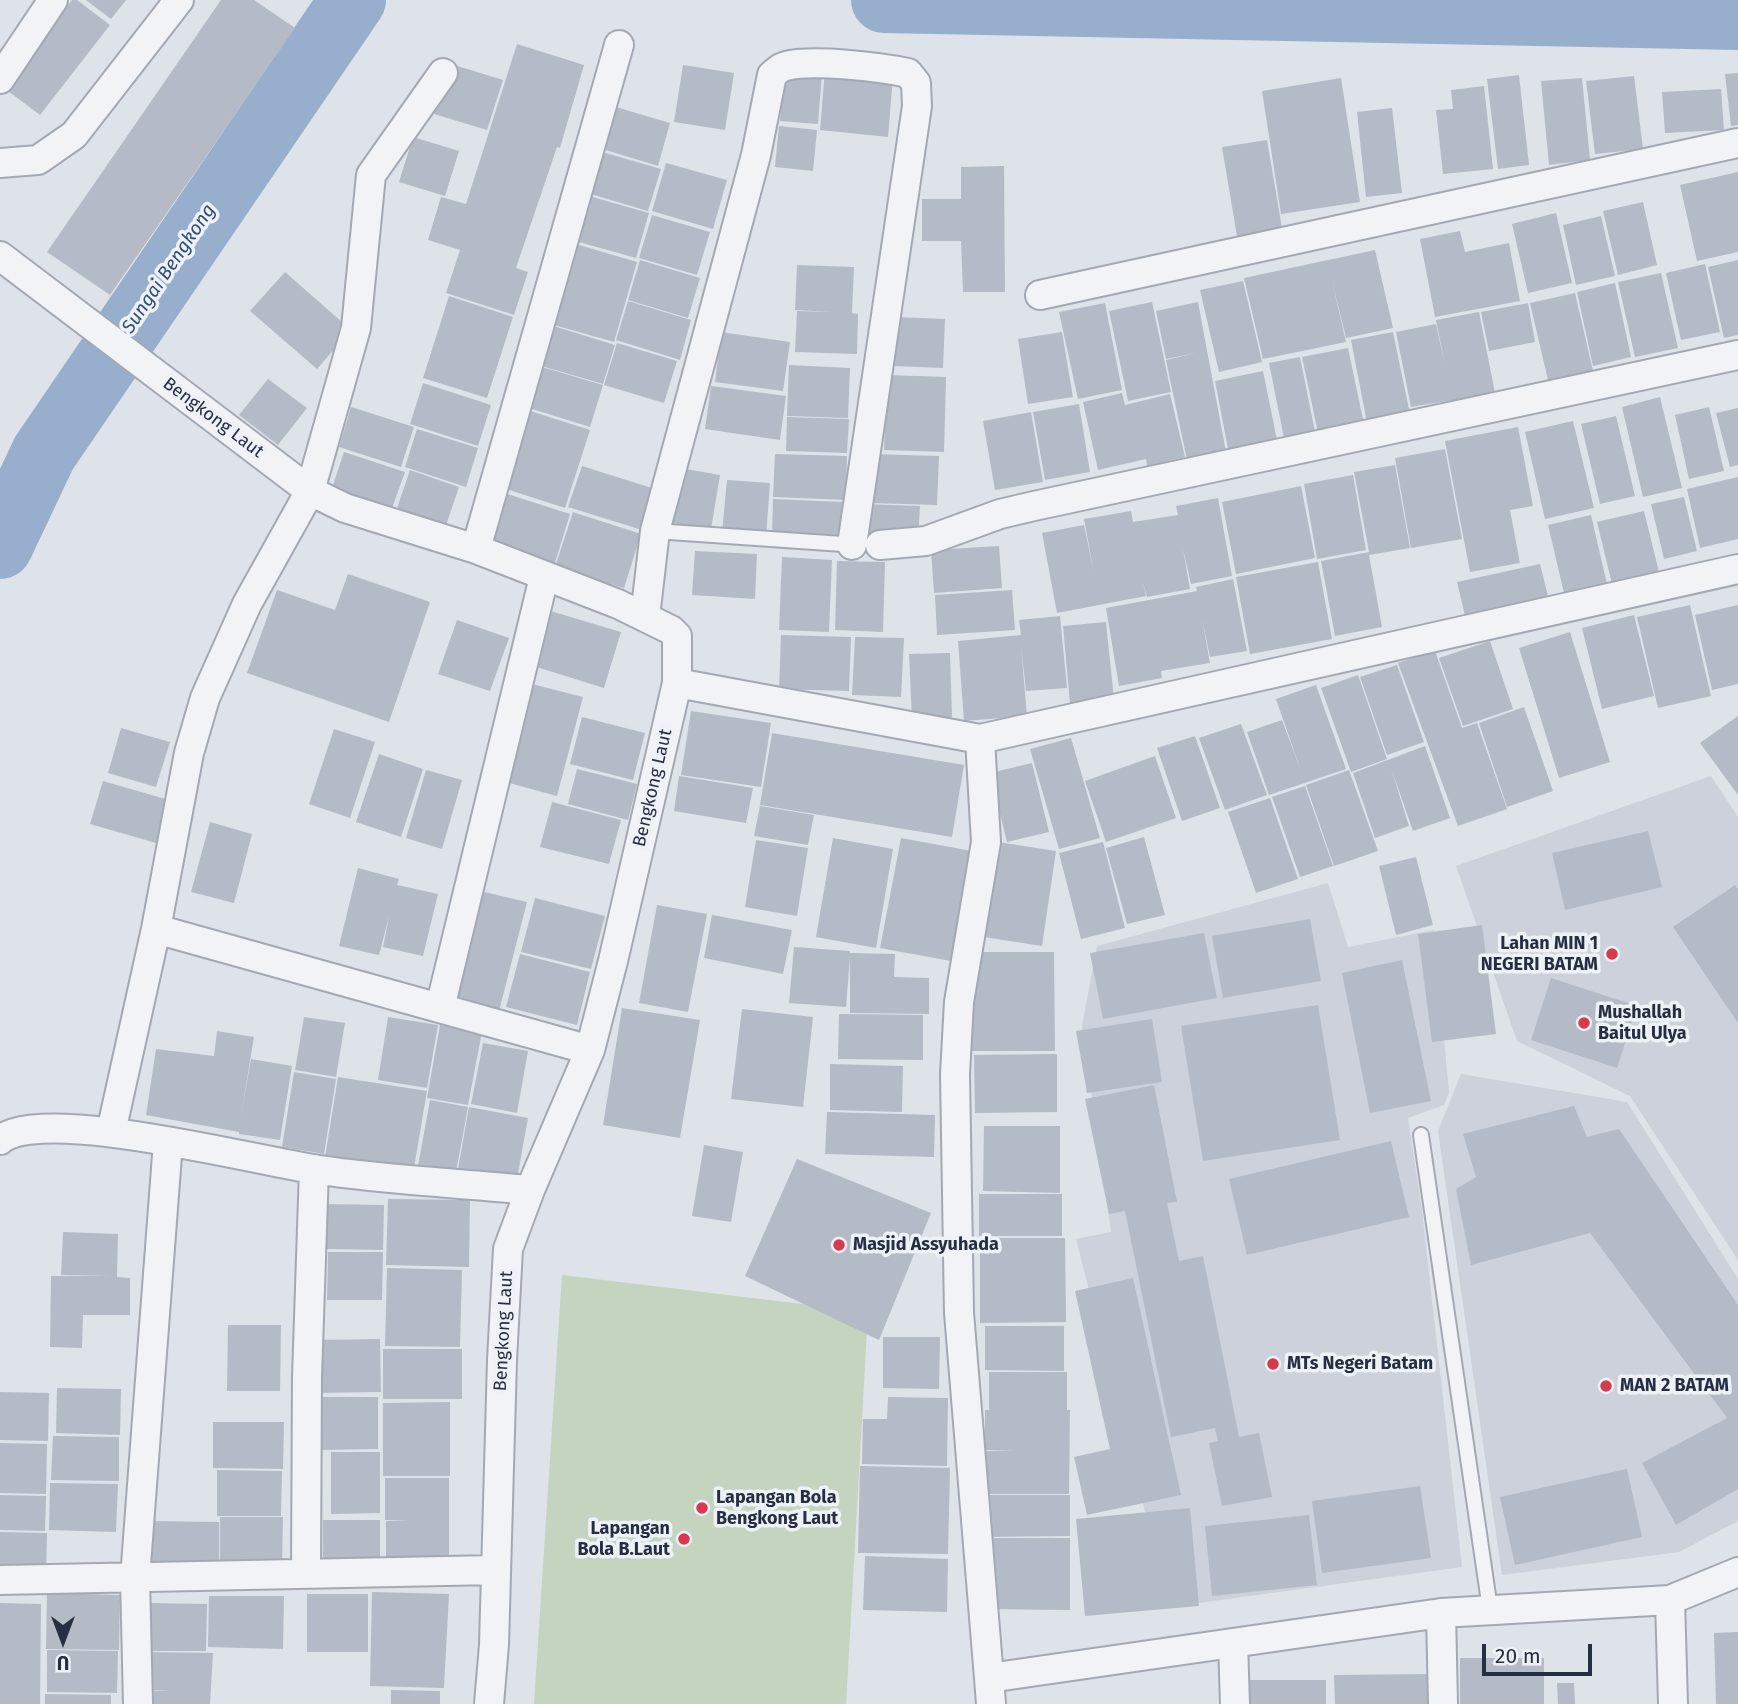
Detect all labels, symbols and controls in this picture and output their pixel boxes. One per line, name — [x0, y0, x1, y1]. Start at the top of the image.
water label: Sungai Bengkong — [117, 200, 221, 338]
street label: Bengkong Laut — [158, 373, 268, 463]
street label: Bengkong Laut — [629, 727, 677, 849]
place label: Lahan MIN 1 NEGERI BATAM — [1481, 933, 1598, 976]
marker: Lahan MIN 1 NEGERI BATAM — [1604, 946, 1620, 962]
place label: Mushallah Baitul Ulya — [1598, 1002, 1687, 1044]
marker: Mushallah Baitul Ulya — [1576, 1015, 1592, 1031]
place label: Masjid Assyuhada — [853, 1234, 999, 1256]
marker: Masjid Assyuhada — [831, 1237, 847, 1253]
street label: Bengkong Laut — [490, 1270, 518, 1392]
place label: MTs Negeri Batam — [1287, 1353, 1433, 1375]
marker: MTs Negeri Batam — [1265, 1356, 1281, 1372]
place label: MAN 2 BATAM — [1620, 1375, 1729, 1397]
marker: MAN 2 BATAM — [1598, 1378, 1614, 1394]
place label: Lapangan Bola Bengkong Laut — [716, 1487, 838, 1530]
marker: Lapangan Bola Bengkong Laut — [694, 1500, 710, 1516]
place label: Lapangan Bola B.Laut — [577, 1518, 670, 1560]
marker: Lapangan Bola B.Laut — [676, 1531, 692, 1547]
north arrow — [28, 1606, 98, 1676]
scale bar — [1486, 1630, 1596, 1674]
text: 20 m — [1495, 1643, 1541, 1669]
text: U — [57, 1651, 69, 1674]

